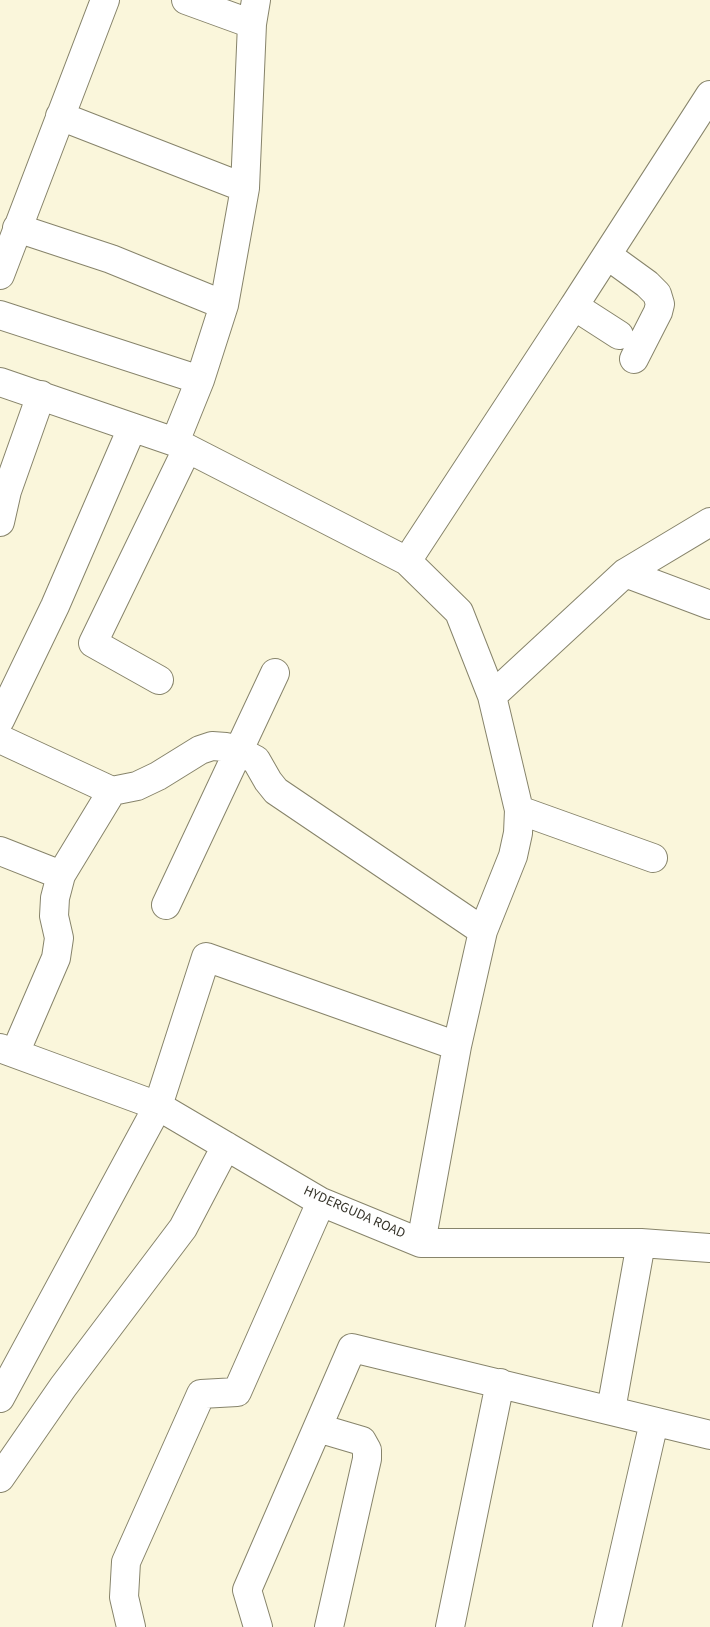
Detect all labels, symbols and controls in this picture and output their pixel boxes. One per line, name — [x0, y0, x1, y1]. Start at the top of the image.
street label: HYDERGUDA ROAD — [301, 1183, 407, 1243]

